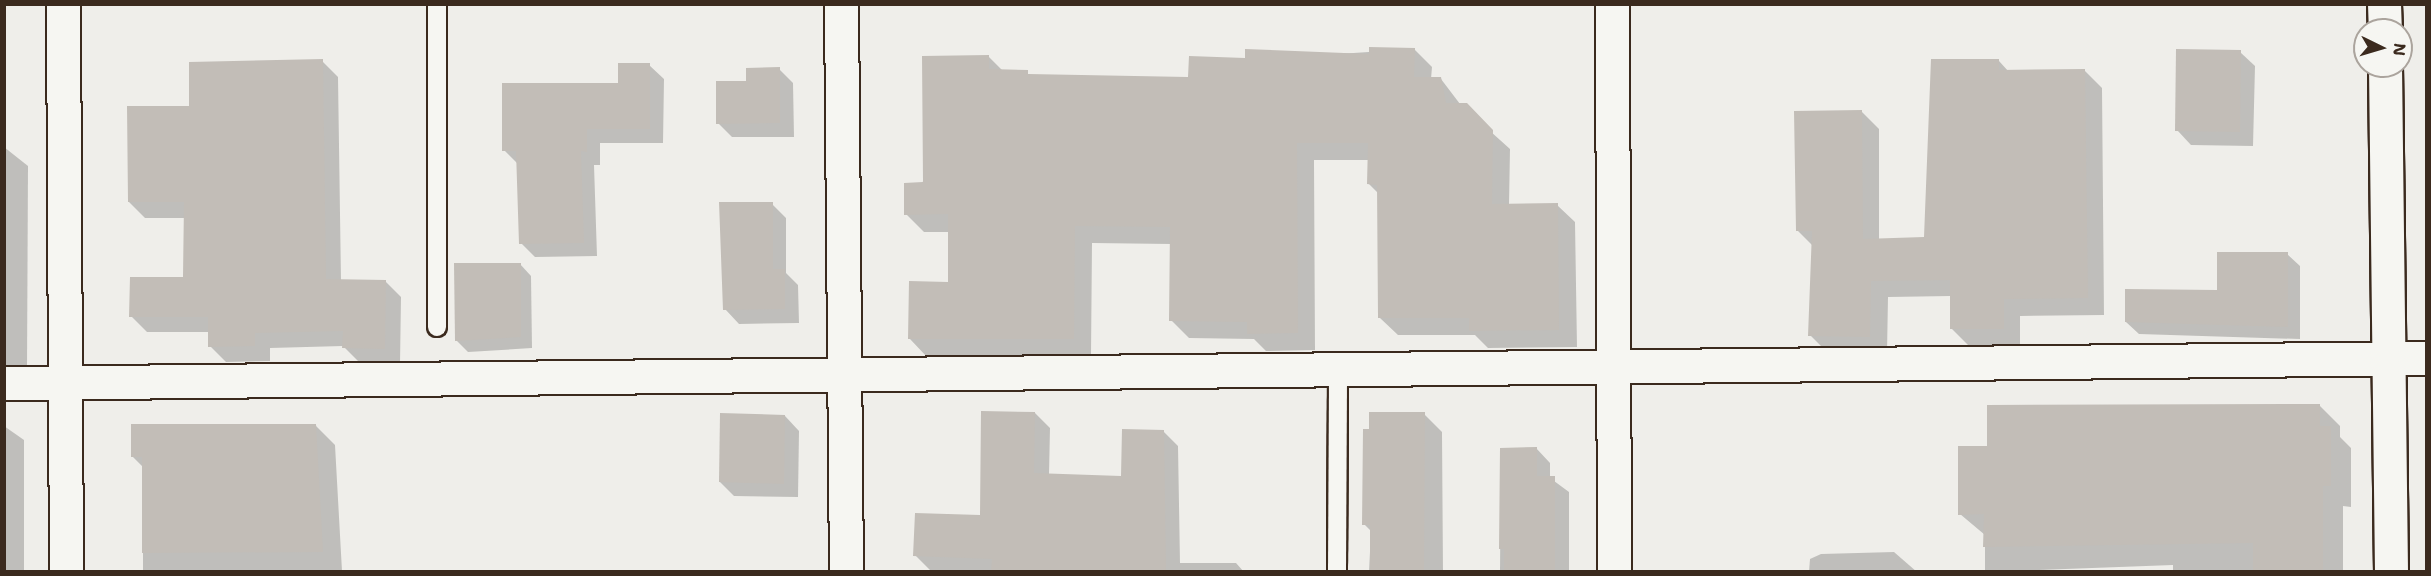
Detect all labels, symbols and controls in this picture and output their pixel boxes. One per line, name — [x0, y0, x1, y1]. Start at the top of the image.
north arrow — [2353, 18, 2413, 78]
text: N — [2388, 42, 2410, 57]

